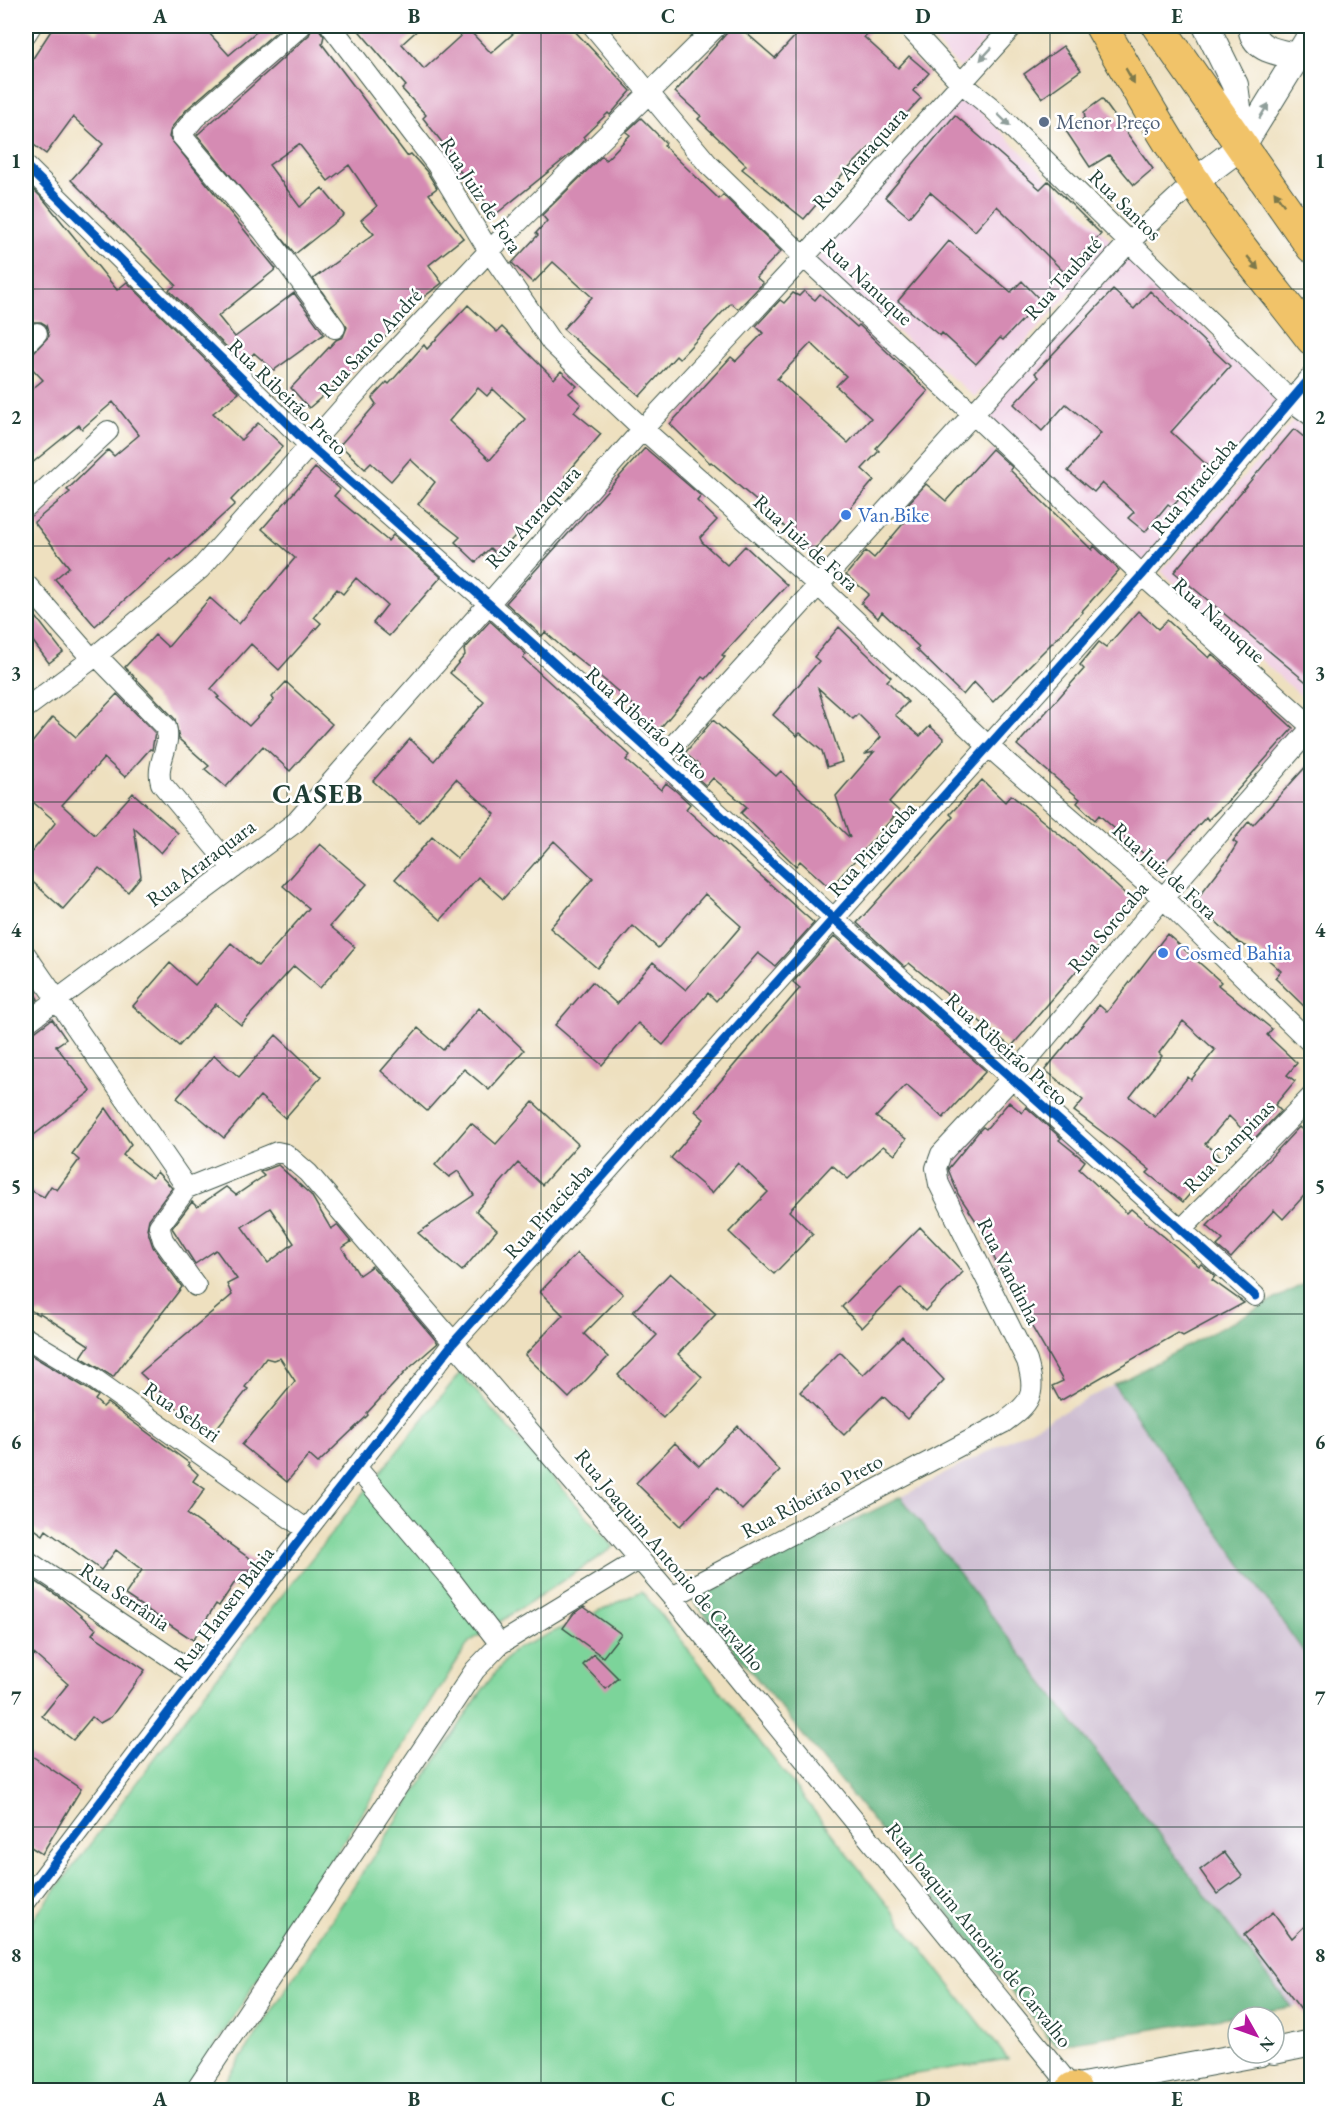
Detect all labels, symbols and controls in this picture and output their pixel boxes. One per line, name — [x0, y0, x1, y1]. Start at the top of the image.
text: A — [152, 3, 168, 29]
text: B — [408, 3, 420, 29]
text: C — [661, 3, 675, 29]
text: D — [915, 3, 931, 29]
text: E — [1171, 3, 1183, 29]
one-way arrow — [980, 46, 994, 60]
one-way arrow — [1124, 68, 1135, 84]
street label: Rua Araraquara — [806, 100, 913, 215]
one-way arrow — [1258, 103, 1269, 119]
place label: Menor Preço — [1056, 108, 1161, 135]
one-way arrow — [997, 113, 1011, 127]
marker: Menor Preço — [1037, 115, 1051, 129]
street label: Rua Juiz de Fora — [434, 132, 529, 258]
text: 1 — [11, 148, 21, 174]
text: 1 — [1315, 148, 1325, 174]
street label: Rua Santos — [1083, 163, 1168, 246]
one-way arrow — [1274, 190, 1285, 206]
street label: Rua Taubaté — [1018, 230, 1107, 325]
street label: Rua Nanuque — [816, 232, 919, 331]
one-way arrow — [1246, 255, 1259, 270]
street label: Rua Santo André — [312, 282, 427, 403]
street label: Rua Ribeirão Preto — [223, 333, 354, 461]
text: 2 — [11, 404, 22, 430]
text: 2 — [1315, 404, 1326, 430]
street label: Rua Piracicaba — [1145, 431, 1243, 540]
street label: Rua Araraquara — [479, 459, 586, 574]
street label: Rua Juiz de Fora — [748, 488, 865, 598]
place label: Van Bike — [858, 501, 929, 528]
marker: Van Bike — [839, 508, 853, 522]
street label: Rua Nanuque — [1167, 571, 1271, 668]
text: 3 — [11, 660, 21, 686]
street label: Rua Ribeirão Preto — [580, 660, 715, 785]
text: 3 — [1315, 660, 1325, 686]
district label: CASEB — [272, 776, 364, 811]
street label: Rua Piracicaba — [822, 795, 922, 902]
street label: Rua Araraquara — [141, 812, 261, 912]
street label: Rua Juiz de Fora — [1107, 816, 1224, 926]
street label: Rua Sorocaba — [1061, 875, 1154, 978]
text: 4 — [11, 917, 22, 943]
text: 4 — [1315, 917, 1326, 943]
place label: Cosmed Bahia — [1175, 939, 1292, 966]
marker: Cosmed Bahia — [1156, 946, 1170, 960]
street label: Rua Ribeirão Preto — [940, 986, 1075, 1111]
street label: Rua Campinas — [1177, 1093, 1280, 1198]
street label: Rua Piracicaba — [498, 1157, 598, 1264]
text: 5 — [11, 1173, 21, 1199]
text: 5 — [1315, 1173, 1325, 1199]
street label: Rua Vandinha — [971, 1213, 1048, 1329]
street label: Rua Seberi — [139, 1375, 226, 1448]
text: 6 — [11, 1429, 22, 1455]
text: 6 — [1315, 1429, 1326, 1455]
street label: Rua Joaquim Antonio de Carvalho — [569, 1443, 771, 1676]
street label: Rua Ribeirão Preto — [736, 1447, 887, 1544]
street label: Rua Hansen Bahia — [168, 1540, 280, 1677]
street label: Rua Serrânia — [75, 1556, 176, 1637]
text: 7 — [11, 1685, 22, 1711]
text: 7 — [1315, 1685, 1326, 1711]
street label: Rua Joaquim Antonio de Carvalho — [880, 1817, 1079, 2053]
text: 8 — [11, 1942, 21, 1968]
text: 8 — [1315, 1942, 1325, 1968]
north arrow — [1226, 2005, 1286, 2065]
text: N — [1255, 2033, 1279, 2056]
text: A — [152, 2086, 168, 2112]
text: B — [408, 2086, 420, 2112]
text: C — [661, 2086, 675, 2112]
text: D — [915, 2086, 931, 2112]
text: E — [1171, 2086, 1183, 2112]

